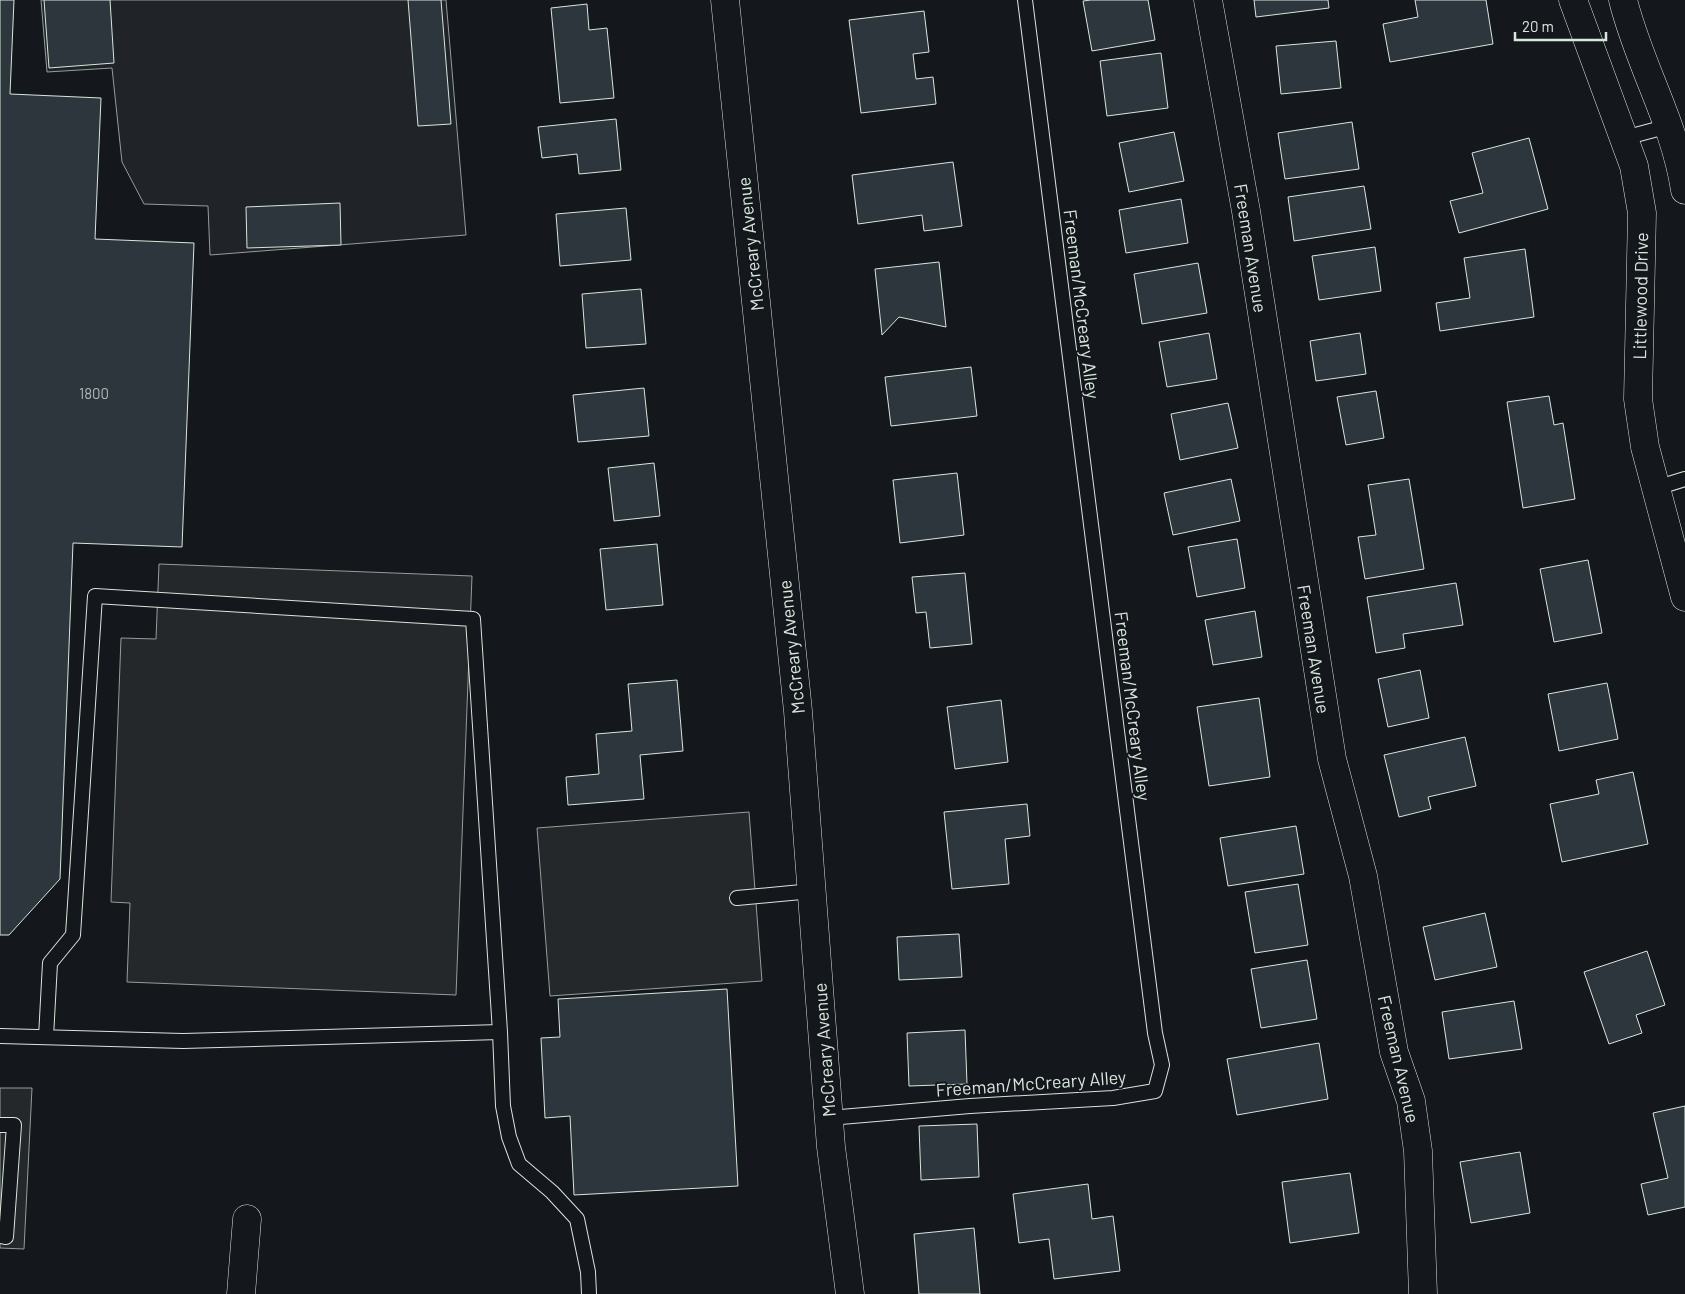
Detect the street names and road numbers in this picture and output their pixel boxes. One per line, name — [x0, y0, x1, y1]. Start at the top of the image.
street label: McCreary Avenue — [732, 176, 768, 312]
street label: Freeman Avenue — [1230, 182, 1272, 314]
street label: Freeman/McCreary Alley — [1059, 208, 1105, 400]
street label: Littlewood Drive — [1628, 232, 1652, 360]
street label: McCreary Avenue — [773, 579, 809, 715]
street label: Freeman Avenue — [1293, 583, 1335, 715]
street label: Freeman/McCreary Alley — [1110, 610, 1156, 802]
street label: McCreary Avenue — [808, 982, 840, 1118]
street label: Freeman Avenue — [1374, 993, 1424, 1125]
street label: Freeman/McCreary Alley — [935, 1065, 1127, 1101]

